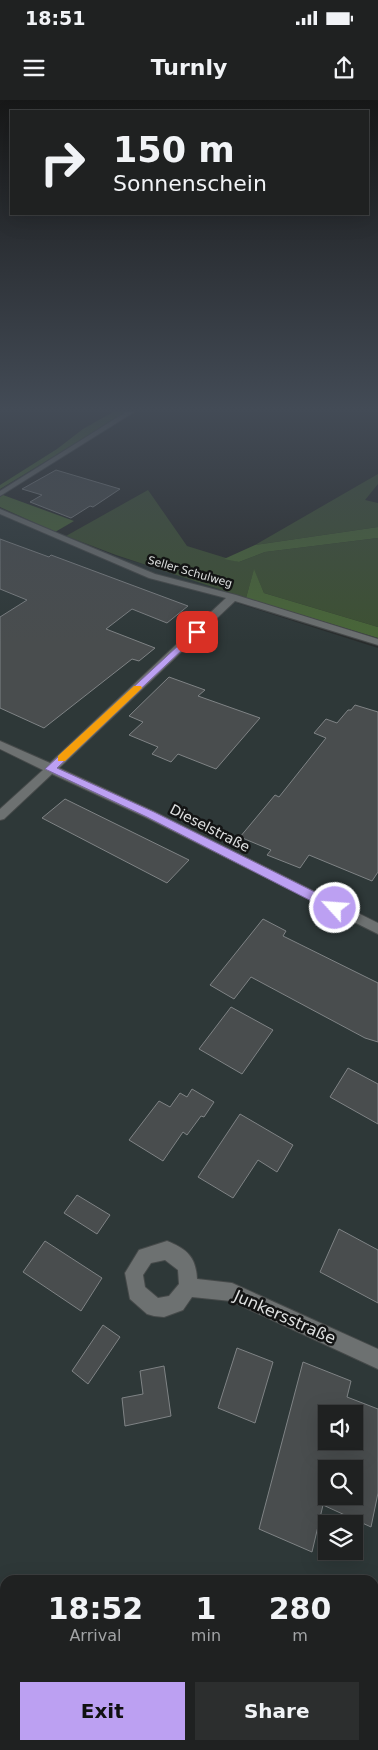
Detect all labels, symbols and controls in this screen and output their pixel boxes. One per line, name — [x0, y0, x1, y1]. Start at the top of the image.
text: 18:51 — [25, 7, 85, 29]
icon: menu — [20, 54, 48, 82]
icon: share — [330, 54, 358, 82]
text: Turnly — [151, 55, 227, 80]
icon: right — [30, 130, 95, 195]
text: 150 m — [113, 130, 235, 170]
text: Sonnenschein — [113, 171, 267, 196]
street label: Seller Schulweg — [146, 554, 234, 590]
pin — [176, 611, 218, 653]
icon: arrive — [183, 618, 211, 646]
street label: Dieselstraße — [167, 801, 253, 855]
position arrow — [308, 881, 360, 933]
street label: Junkersstraße — [230, 1286, 339, 1348]
map controls — [318, 1405, 363, 1560]
button: sound — [318, 1405, 363, 1450]
button: search — [318, 1460, 363, 1505]
button: layers — [318, 1515, 363, 1560]
text: 18:52 — [48, 1591, 143, 1626]
text: 1 — [195, 1591, 216, 1626]
text: 280 — [269, 1591, 331, 1626]
text: Arrival — [69, 1626, 121, 1645]
text: min — [191, 1626, 221, 1645]
text: m — [292, 1626, 308, 1645]
button: Exit — [20, 1682, 185, 1740]
button: Share — [195, 1682, 359, 1740]

